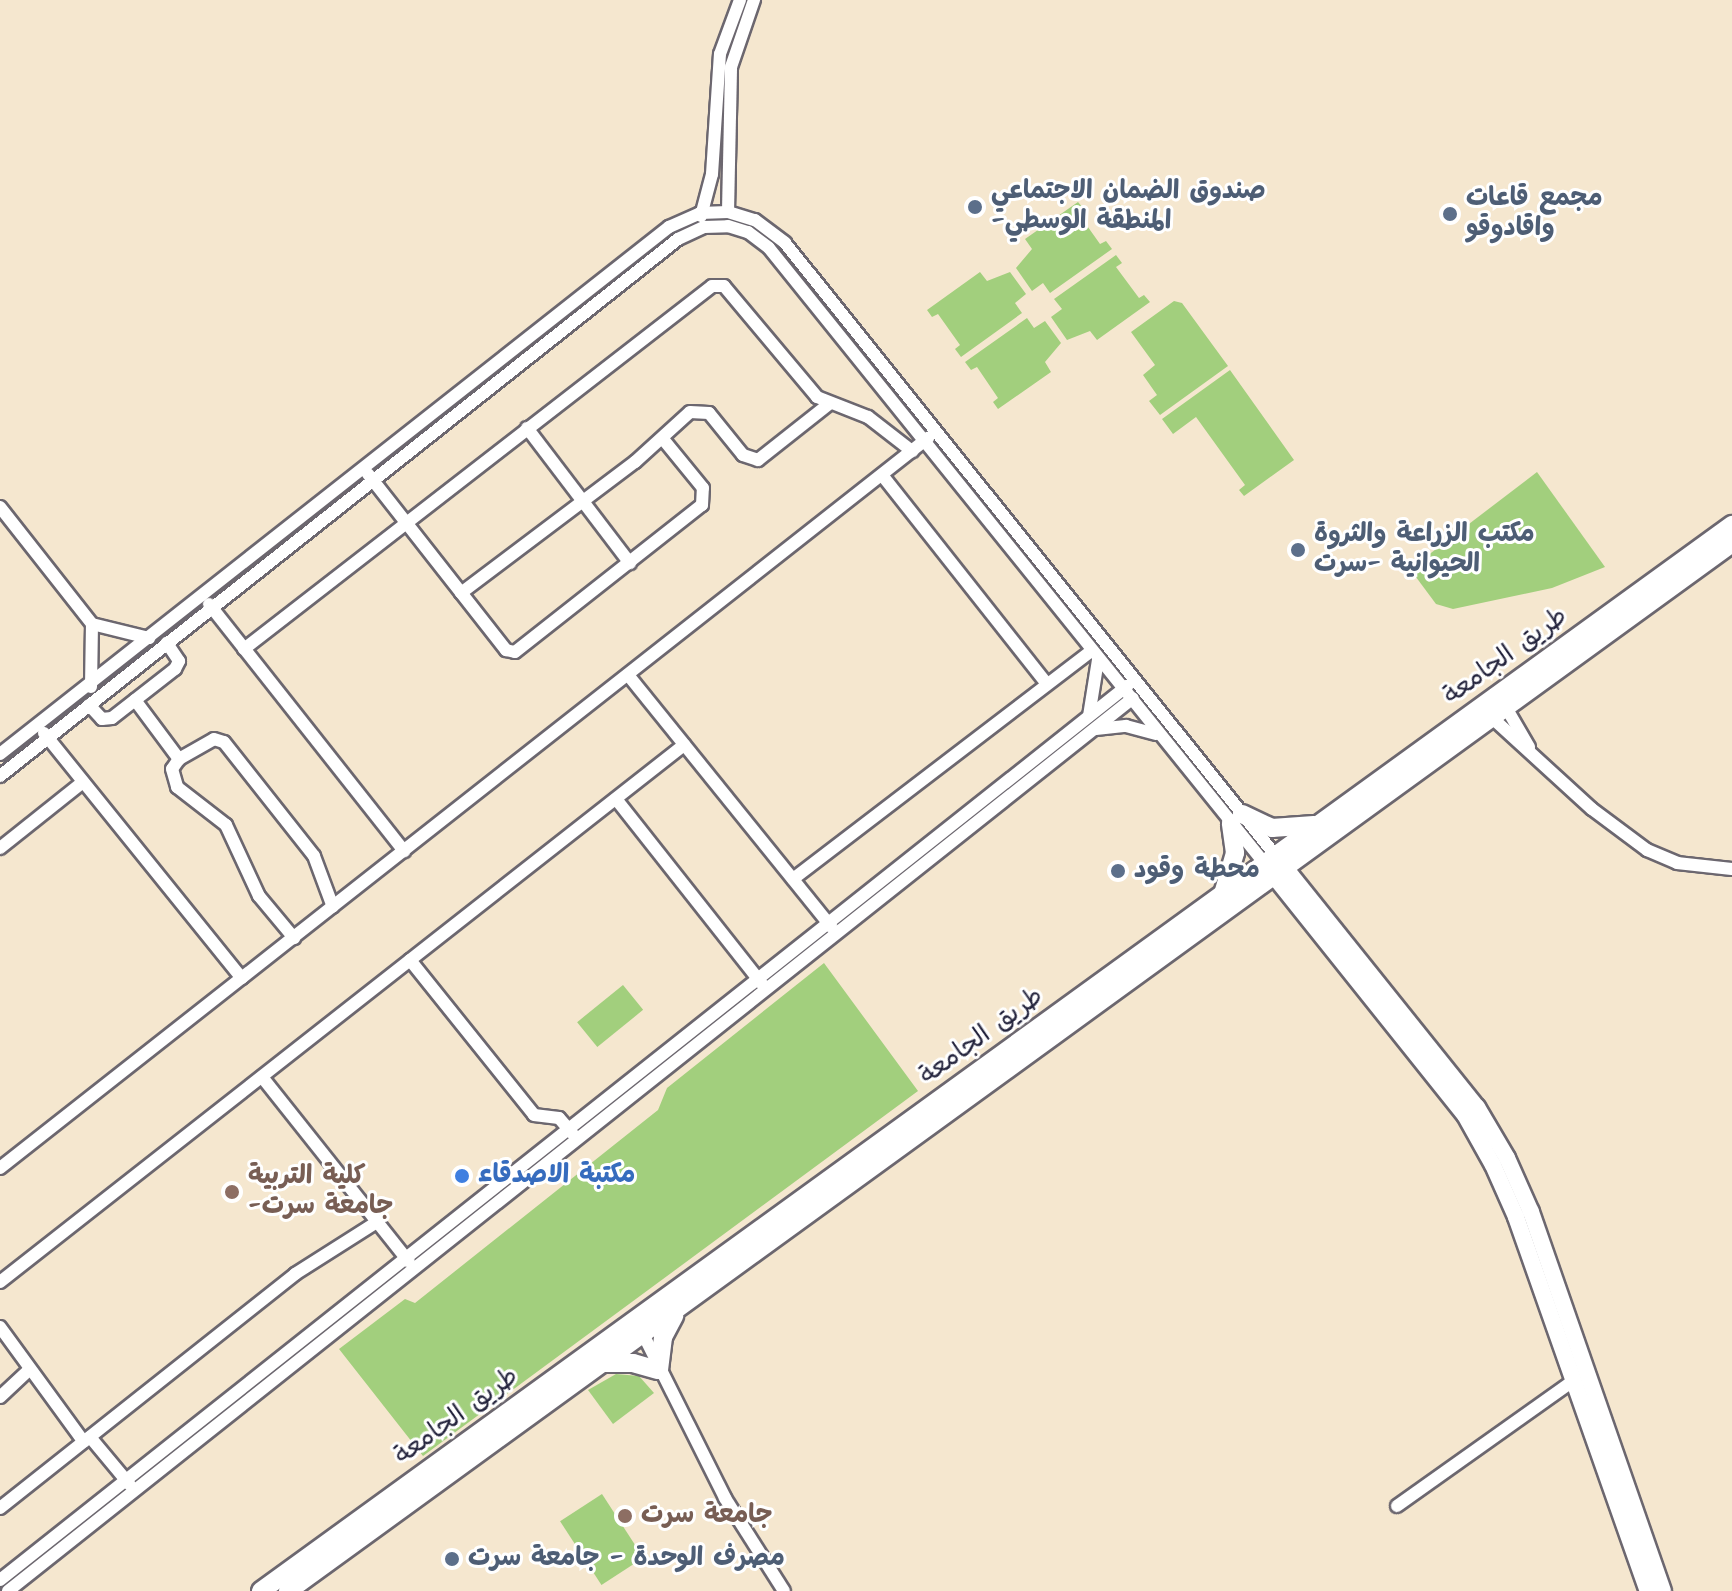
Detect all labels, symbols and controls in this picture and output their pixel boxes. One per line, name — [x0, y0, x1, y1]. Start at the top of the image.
place label: صندوق الضمان الاجتماعي -المنطقة الوسطي — [991, 176, 1266, 238]
place label: مجمع قاعات واقادوقو — [1466, 183, 1603, 244]
marker: صندوق الضمان الاجتماعي -المنطقة الوسطي — [966, 198, 984, 216]
marker: مجمع قاعات واقادوقو — [1441, 205, 1459, 223]
place label: مكتب الزراعة والثروة الحيوانية -سرت — [1314, 519, 1535, 580]
marker: مكتب الزراعة والثروة الحيوانية -سرت — [1289, 541, 1307, 559]
street label: طريق الجامعة — [1438, 602, 1574, 712]
place label: محطة وقود — [1134, 855, 1260, 887]
marker: محطة وقود — [1109, 862, 1127, 880]
street label: طريق الجامعة — [914, 982, 1050, 1092]
place label: مكتبة الاصدقاء — [478, 1160, 635, 1192]
place label: كلية التربية -جامعة سرت — [248, 1161, 393, 1222]
marker: مكتبة الاصدقاء — [453, 1167, 471, 1185]
marker: كلية التربية -جامعة سرت — [223, 1183, 241, 1201]
street label: طريق الجامعة — [389, 1362, 525, 1472]
place label: جامعة سرت — [641, 1500, 773, 1532]
marker: جامعة سرت — [616, 1507, 634, 1525]
place label: مصرف الوحدة - جامعة سرت — [468, 1543, 785, 1575]
marker: مصرف الوحدة - جامعة سرت — [443, 1550, 461, 1568]

